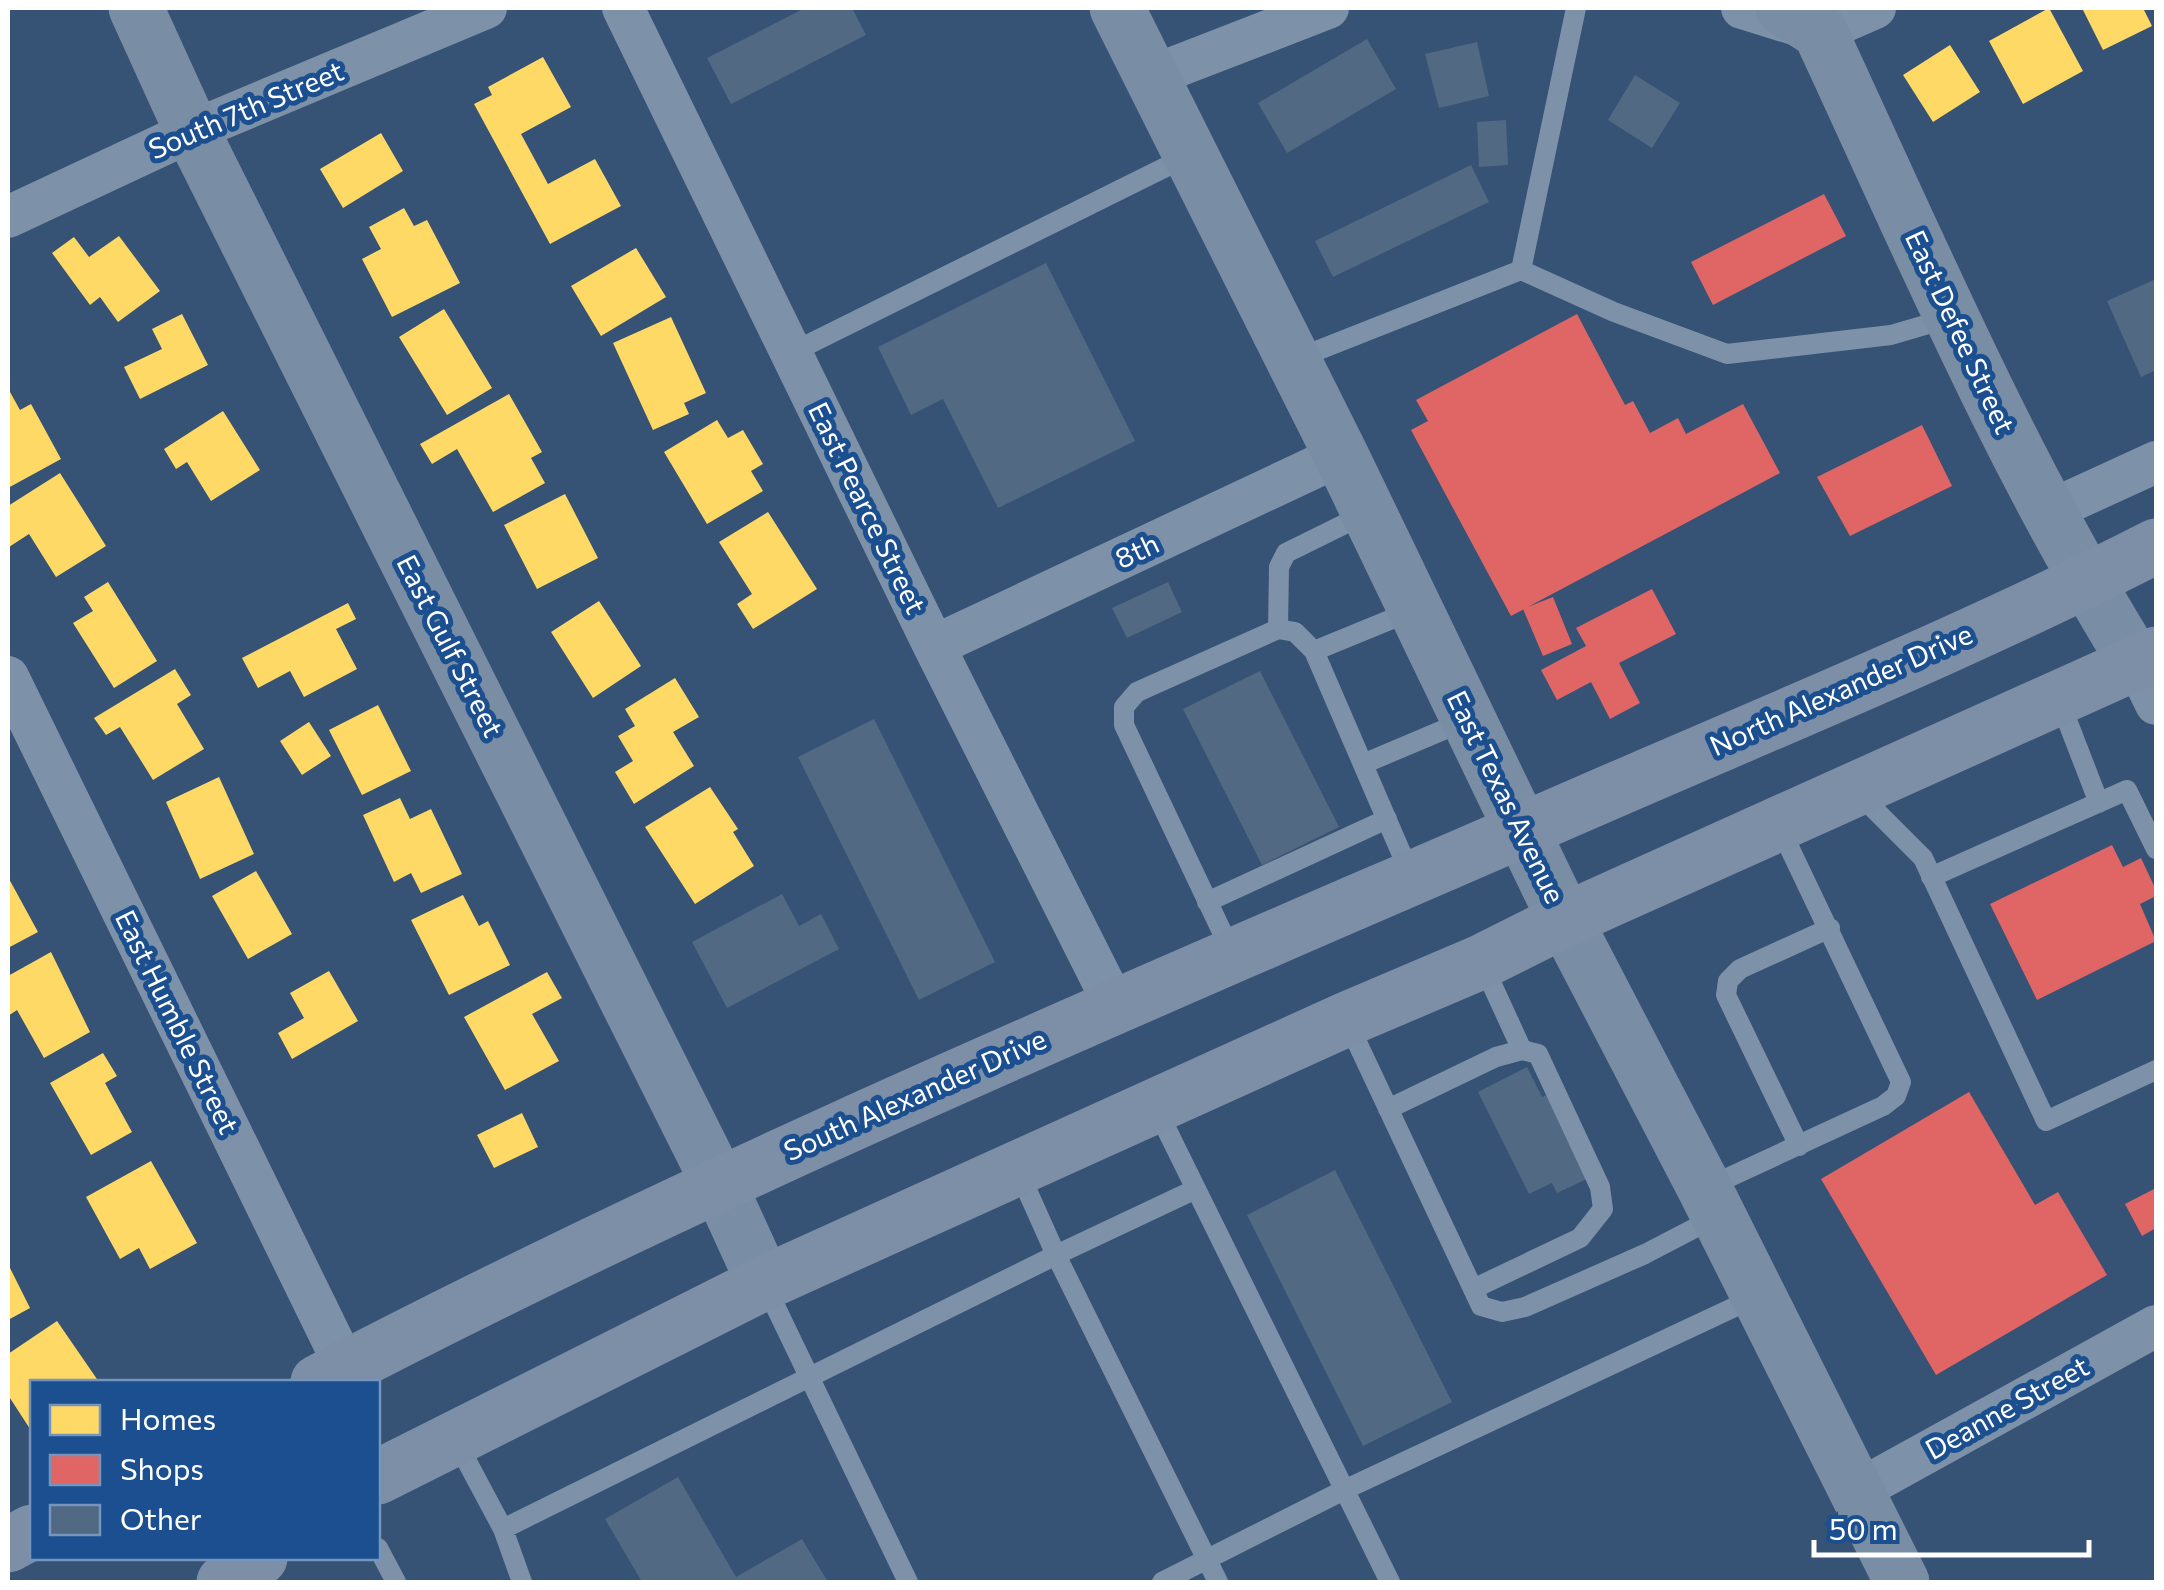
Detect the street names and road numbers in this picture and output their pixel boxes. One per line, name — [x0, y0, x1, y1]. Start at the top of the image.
street label: South 7th Street — [143, 53, 348, 165]
street label: East Defee Street — [1899, 225, 2023, 439]
street label: East Pearce Street — [802, 396, 934, 619]
street label: 8th — [1109, 525, 1164, 575]
street label: East Gulf Street — [390, 549, 511, 742]
street label: North Alexander Drive — [1704, 616, 1977, 762]
street label: East Texas Avenue — [1441, 685, 1573, 908]
street label: East Humble Street — [109, 904, 247, 1139]
street label: South Alexander Drive — [778, 1021, 1051, 1167]
street label: Deanne Street — [1919, 1348, 2094, 1466]

